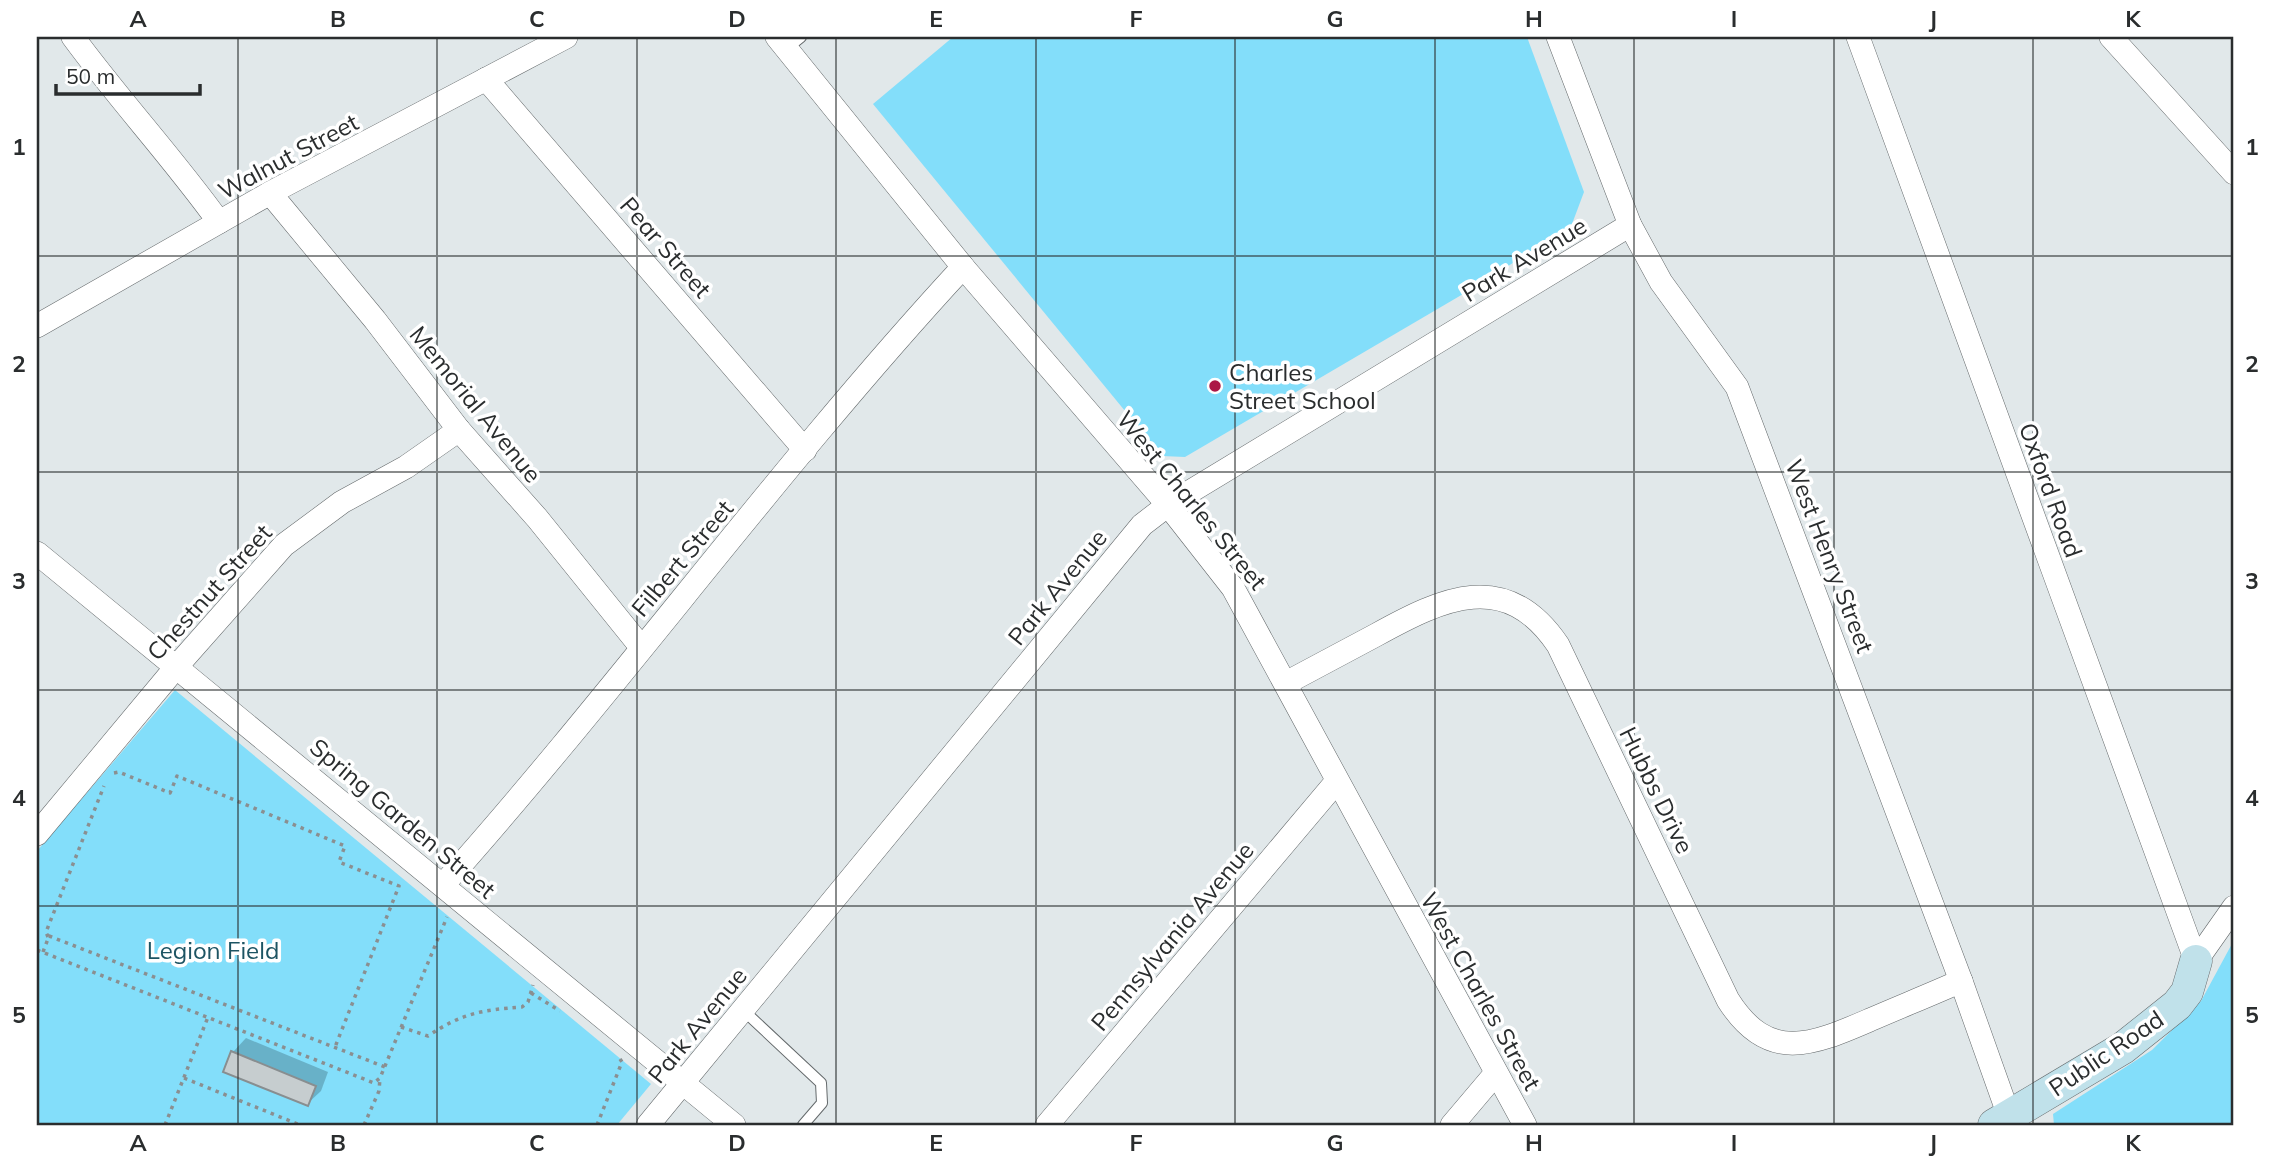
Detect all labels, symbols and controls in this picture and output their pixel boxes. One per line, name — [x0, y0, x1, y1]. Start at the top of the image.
text: A — [129, 4, 147, 33]
text: B — [330, 4, 346, 33]
text: C — [529, 4, 545, 33]
text: D — [728, 4, 746, 33]
text: E — [929, 4, 943, 33]
text: F — [1129, 4, 1143, 33]
text: G — [1326, 4, 1344, 33]
text: H — [1525, 4, 1543, 33]
text: I — [1731, 4, 1737, 33]
text: J — [1929, 4, 1937, 33]
text: K — [2125, 4, 2142, 33]
scale bar — [56, 52, 200, 96]
text: 50 m — [66, 63, 115, 89]
street label: Walnut Street — [213, 107, 363, 205]
text: 1 — [12, 132, 26, 161]
text: 1 — [2245, 132, 2259, 161]
street label: Pear Street — [614, 190, 718, 304]
street label: Park Avenue — [1456, 210, 1592, 308]
street label: Memorial Avenue — [404, 320, 548, 488]
text: 2 — [12, 349, 26, 378]
text: 2 — [2245, 349, 2259, 378]
place label: Charles Street School — [1229, 357, 1376, 415]
marker: Charles Street School — [1207, 378, 1223, 394]
street label: West Charles Street — [1111, 404, 1273, 596]
street label: Oxford Road — [2013, 419, 2089, 561]
street label: West Henry Street — [1779, 455, 1881, 657]
street label: Filbert Street — [625, 494, 739, 622]
street label: Chestnut Street — [140, 518, 278, 666]
street label: Park Avenue — [1001, 523, 1113, 651]
text: 3 — [12, 566, 26, 595]
text: 3 — [2245, 566, 2259, 595]
street label: Hubbs Drive — [1613, 722, 1701, 858]
street label: Spring Garden Street — [304, 732, 502, 904]
text: 4 — [12, 783, 26, 812]
text: 4 — [2245, 783, 2259, 812]
street label: Pennsylvania Avenue — [1084, 835, 1260, 1037]
street label: West Charles Street — [1414, 887, 1548, 1095]
park label: Legion Field — [147, 935, 279, 965]
street label: Park Avenue — [641, 961, 753, 1089]
text: 5 — [12, 1000, 26, 1029]
text: 5 — [2245, 1000, 2259, 1029]
street label: Public Road — [2043, 1004, 2169, 1102]
text: A — [129, 1128, 147, 1157]
text: B — [330, 1128, 346, 1157]
text: C — [529, 1128, 545, 1157]
text: D — [728, 1128, 746, 1157]
text: E — [929, 1128, 943, 1157]
text: F — [1129, 1128, 1143, 1157]
text: G — [1326, 1128, 1344, 1157]
text: H — [1525, 1128, 1543, 1157]
text: I — [1731, 1128, 1737, 1157]
text: J — [1929, 1128, 1937, 1157]
text: K — [2125, 1128, 2142, 1157]

